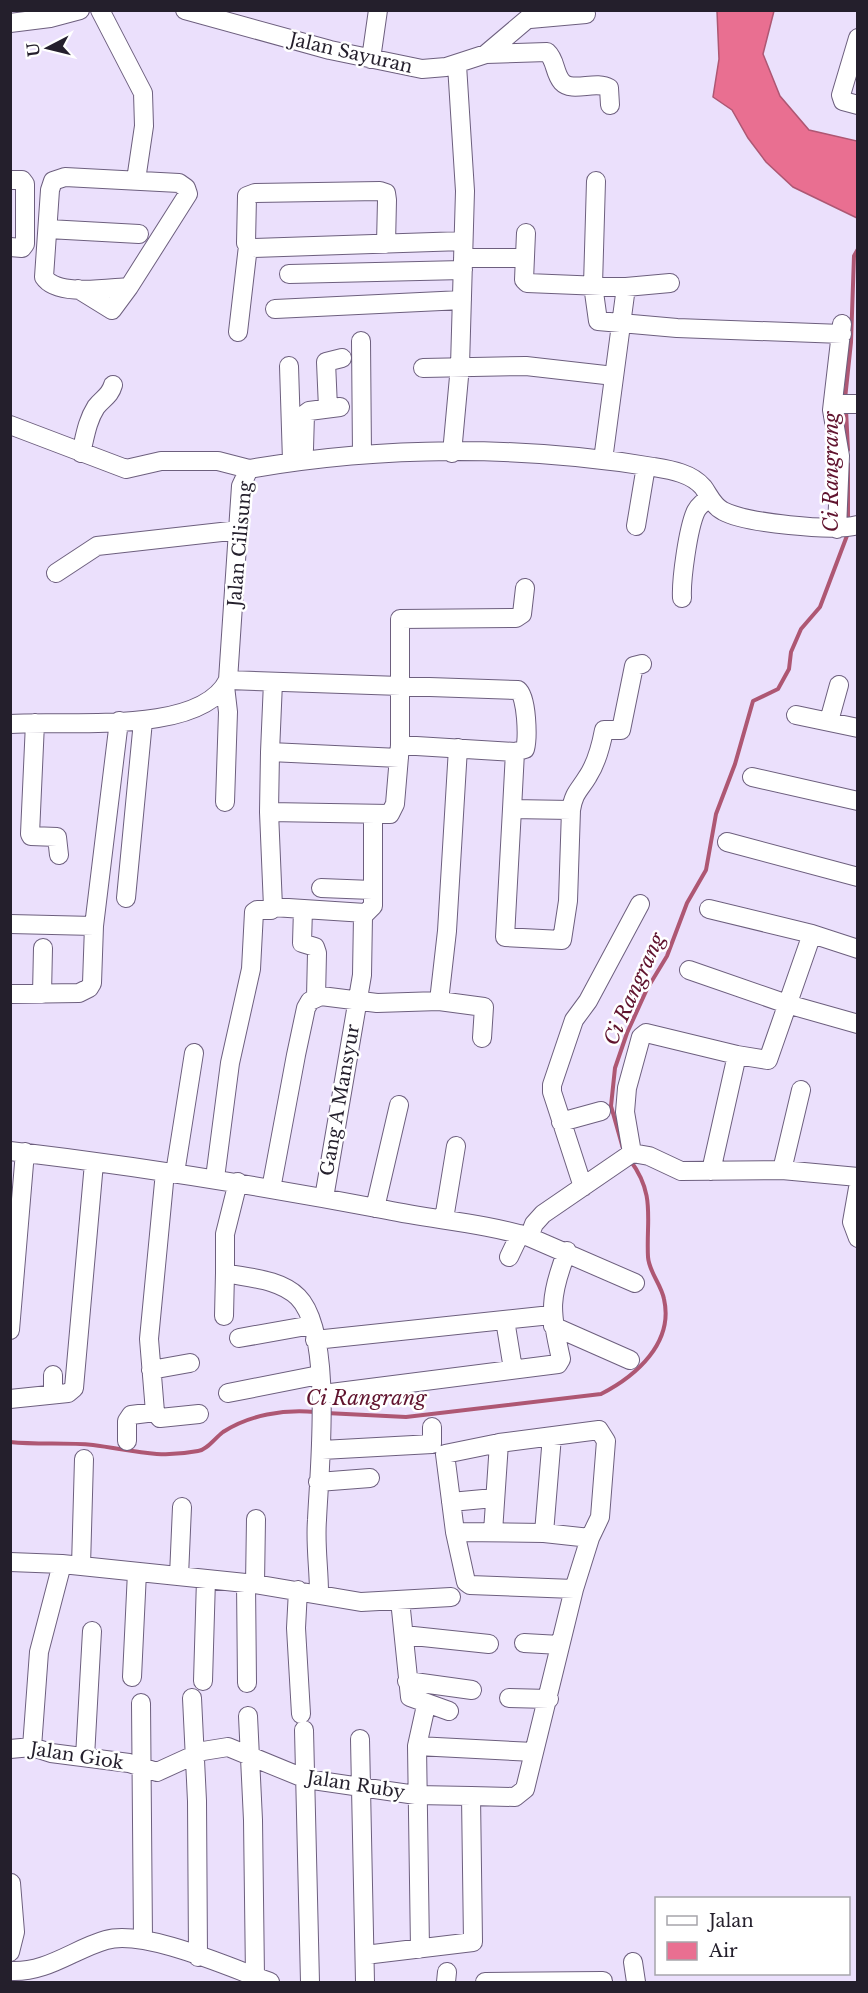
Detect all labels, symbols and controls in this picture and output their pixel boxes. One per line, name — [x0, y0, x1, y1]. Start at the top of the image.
north arrow — [18, 18, 78, 78]
street label: Jalan Sayuran — [285, 28, 415, 78]
text: U — [22, 42, 44, 58]
water label: Ci Rangrang — [819, 411, 843, 532]
street label: Jalan Cilisung — [223, 480, 256, 610]
water label: Ci Rangrang — [599, 928, 670, 1049]
street label: Gang A Mansyur — [316, 1022, 364, 1178]
water label: Ci Rangrang — [306, 1386, 427, 1410]
street label: Jalan Giok — [27, 1737, 125, 1774]
street label: Jalan Ruby — [303, 1766, 407, 1804]
legend — [655, 1897, 850, 1975]
text: Jalan — [707, 1910, 754, 1932]
text: Air — [708, 1940, 738, 1962]

